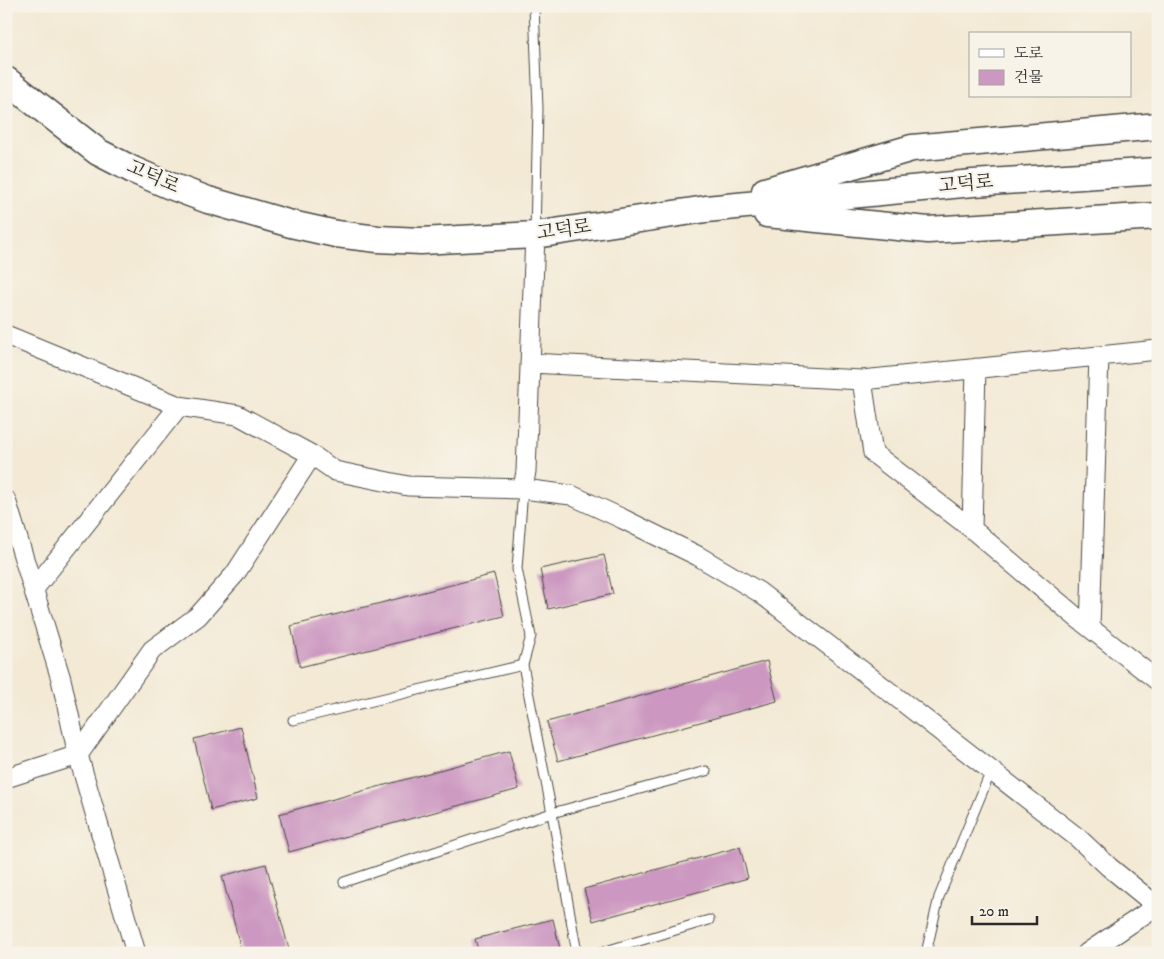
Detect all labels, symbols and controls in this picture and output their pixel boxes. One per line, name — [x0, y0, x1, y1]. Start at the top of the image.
legend — [969, 32, 1132, 98]
text: 도로 — [1014, 44, 1043, 63]
text: 건물 — [1014, 68, 1043, 87]
street label: 고덕로 — [123, 155, 183, 199]
street label: 고덕로 — [938, 170, 994, 198]
street label: 고덕로 — [535, 215, 593, 245]
scale bar — [972, 894, 1036, 926]
text: 20 m — [979, 902, 1009, 921]

